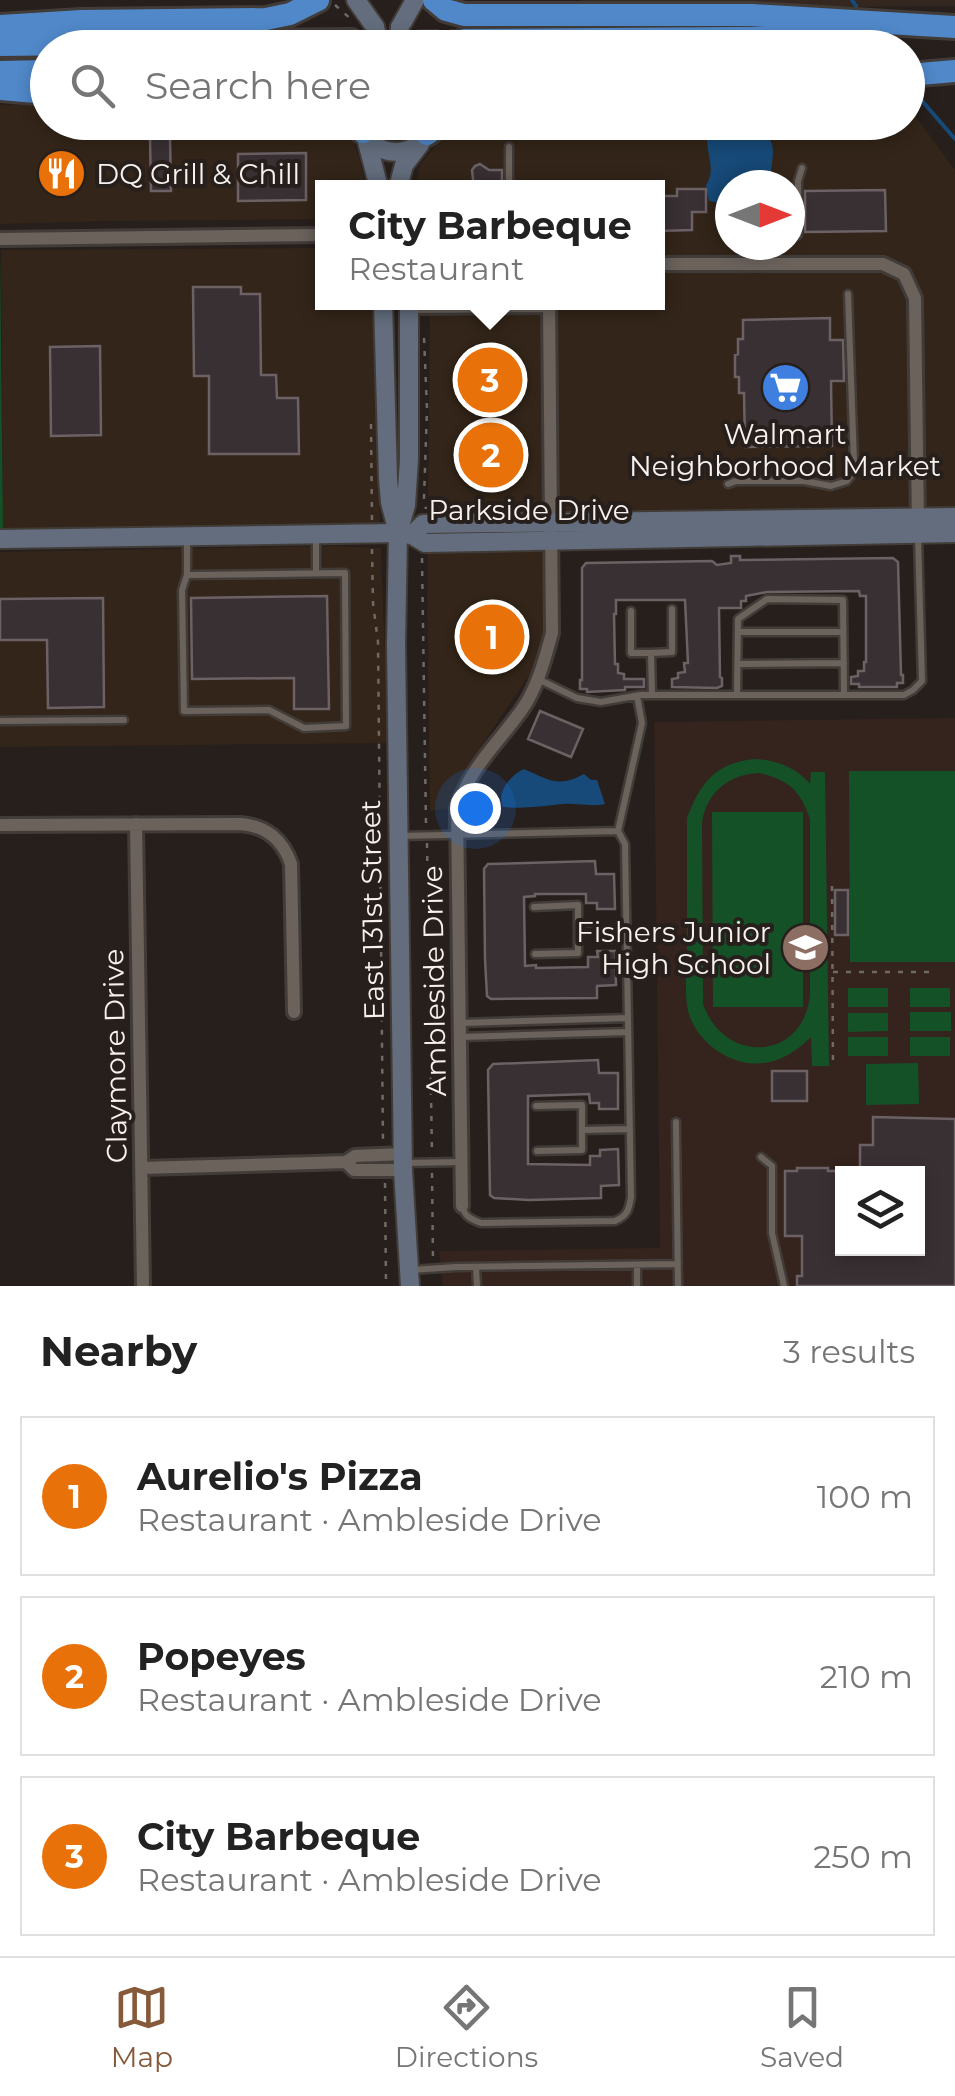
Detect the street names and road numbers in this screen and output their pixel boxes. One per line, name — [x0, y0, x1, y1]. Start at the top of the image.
street label: Parkside Drive — [428, 493, 630, 527]
street label: East 131st Street — [353, 800, 391, 1020]
street label: Ambleside Drive — [415, 865, 453, 1097]
street label: Claymore Drive — [96, 949, 134, 1163]

